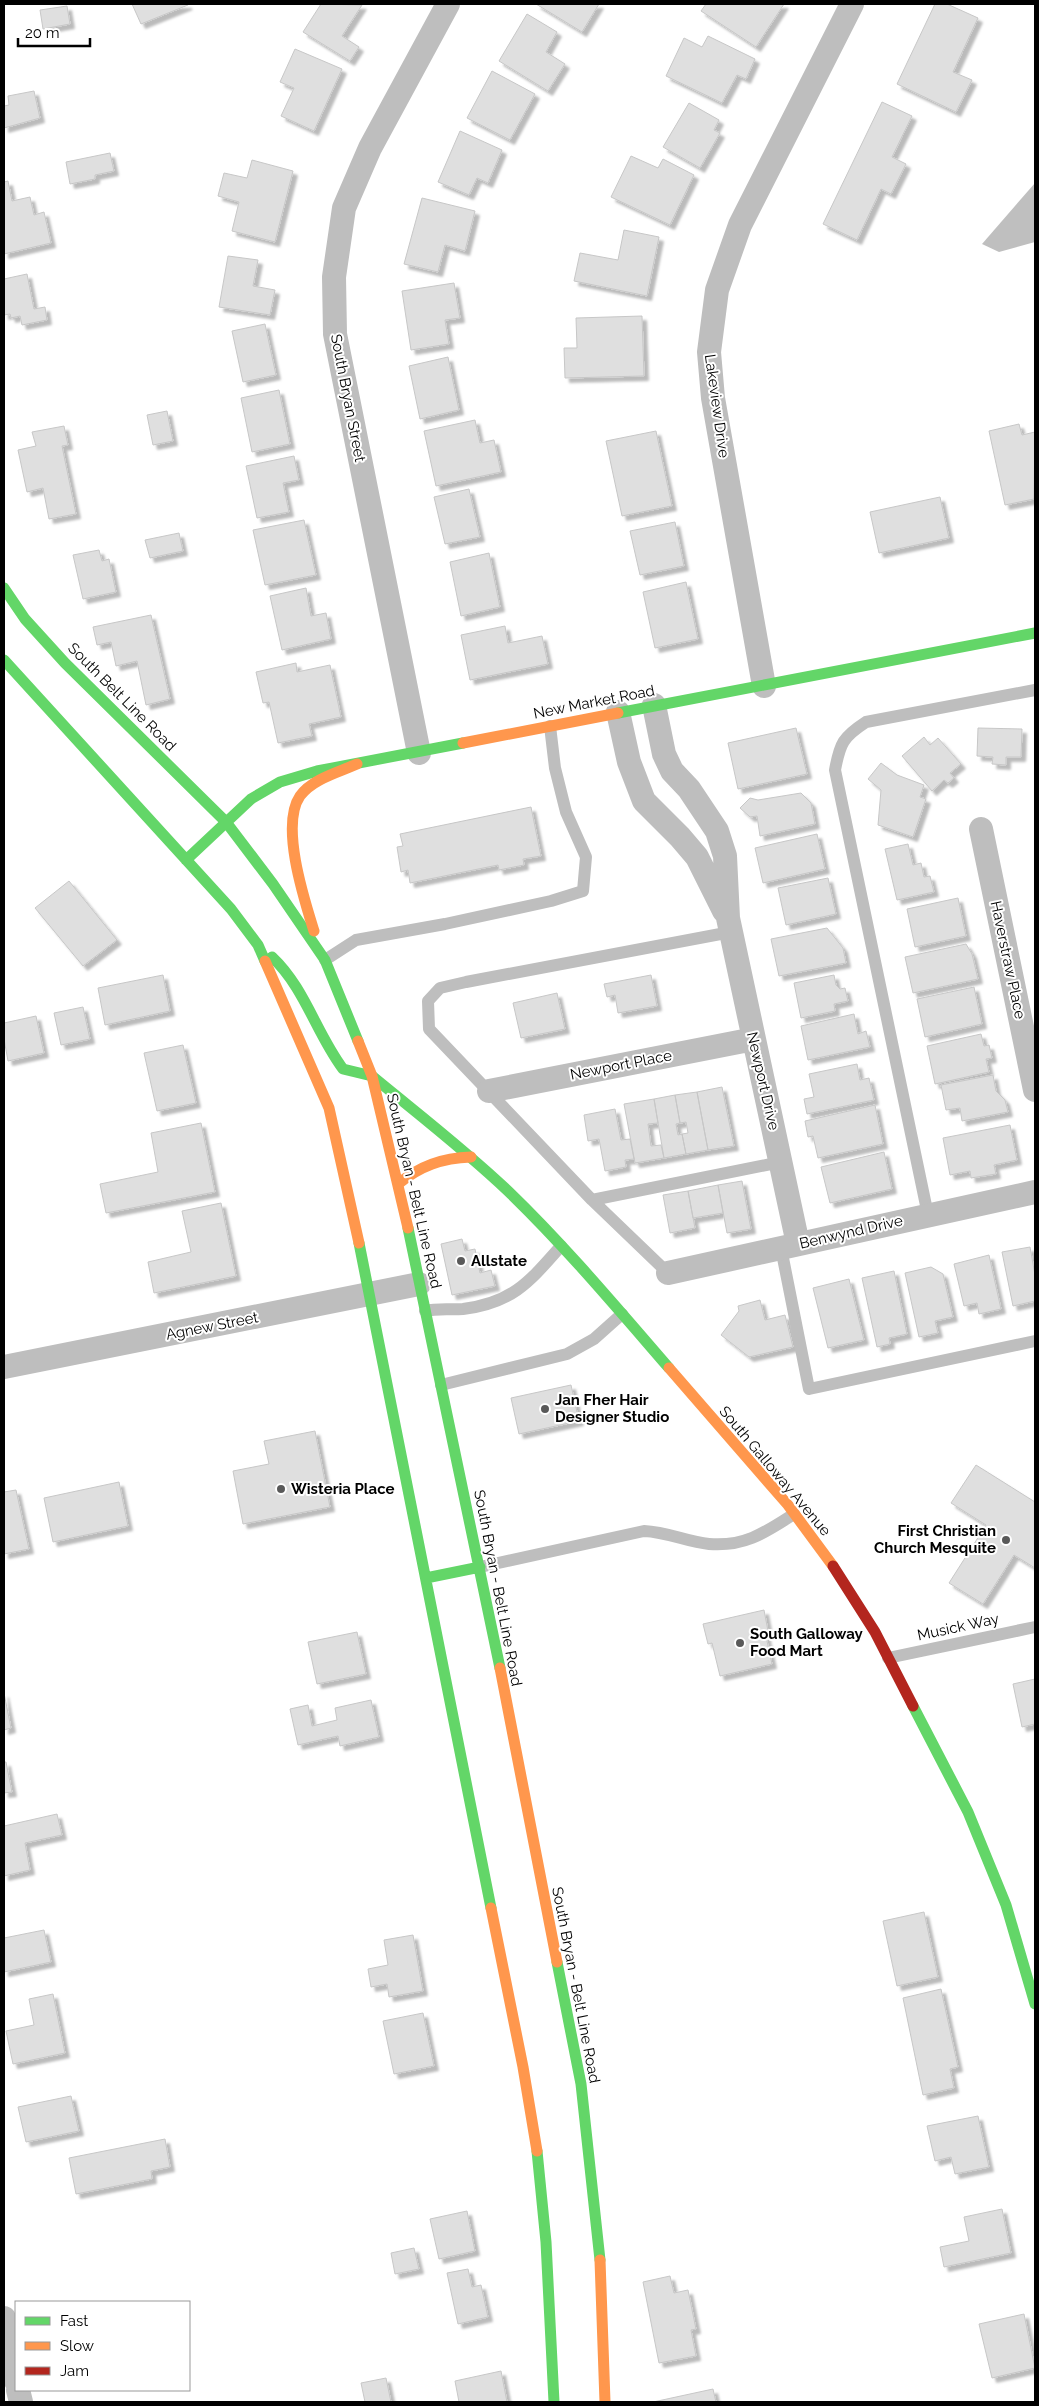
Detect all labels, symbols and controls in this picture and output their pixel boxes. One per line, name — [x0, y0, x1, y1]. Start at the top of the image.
scale bar — [18, 15, 90, 47]
text: 20 m — [25, 24, 60, 42]
street label: South Bryan Street — [327, 332, 369, 464]
street label: Lakeview Drive — [701, 353, 733, 459]
street label: South Belt Line Road — [64, 639, 180, 755]
street label: New Market Road — [532, 681, 656, 723]
street label: Haverstraw Place — [987, 899, 1029, 1021]
street label: Newport Drive — [743, 1030, 783, 1132]
street label: Newport Place — [569, 1046, 674, 1084]
street label: South Bryan - Belt Line Road — [383, 1092, 445, 1290]
street label: Benwynd Drive — [798, 1211, 905, 1253]
place label: Allstate — [471, 1252, 527, 1270]
marker: Allstate — [455, 1255, 467, 1267]
street label: Agnew Street — [164, 1308, 260, 1344]
place label: Jan Fher Hair Designer Studio — [555, 1391, 669, 1426]
street label: South Galloway Avenue — [715, 1402, 835, 1540]
marker: Jan Fher Hair Designer Studio — [539, 1403, 551, 1415]
place label: Wisteria Place — [291, 1480, 395, 1498]
marker: Wisteria Place — [275, 1483, 287, 1495]
street label: South Bryan - Belt Line Road — [470, 1488, 526, 1688]
place label: First Christian Church Mesquite — [874, 1522, 996, 1557]
marker: First Christian Church Mesquite — [1000, 1534, 1012, 1546]
street label: Musick Way — [916, 1610, 1000, 1644]
place label: South Galloway Food Mart — [750, 1625, 863, 1660]
marker: South Galloway Food Mart — [734, 1637, 746, 1649]
street label: South Bryan - Belt Line Road — [548, 1885, 604, 2085]
legend — [15, 2301, 190, 2391]
text: Fast — [60, 2312, 88, 2330]
text: Slow — [60, 2337, 94, 2355]
text: Jam — [60, 2362, 89, 2380]

